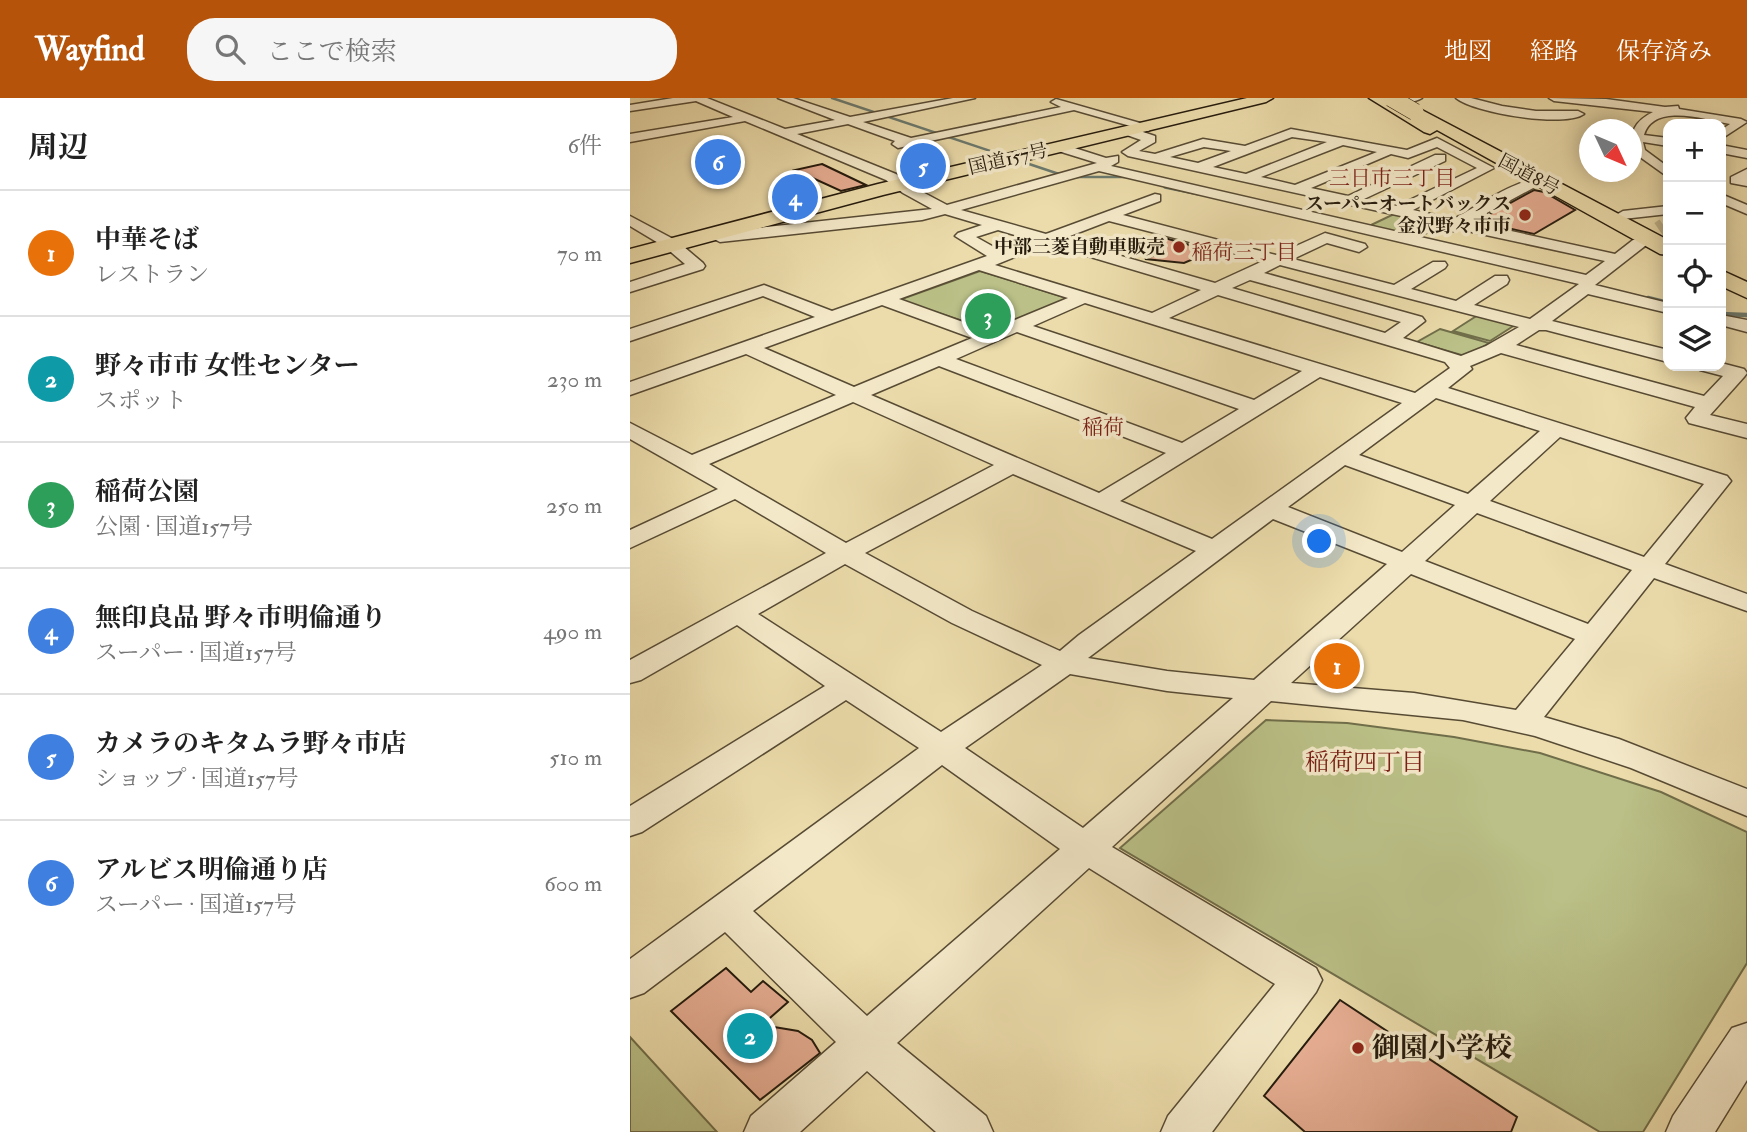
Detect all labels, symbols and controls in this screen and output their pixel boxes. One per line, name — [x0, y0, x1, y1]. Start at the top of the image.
search box — [187, 18, 677, 81]
text: Wayfind — [35, 29, 145, 70]
icon: search — [211, 30, 249, 68]
text: ここで検索 — [267, 36, 397, 68]
text: 地図 — [1444, 36, 1492, 67]
text: 経路 — [1530, 36, 1578, 67]
text: 保存済み — [1616, 36, 1712, 67]
north arrow — [1579, 119, 1642, 182]
map controls — [1663, 119, 1726, 371]
button: + — [1663, 119, 1726, 182]
text: 周辺 — [28, 129, 88, 166]
text: 6件 — [567, 131, 602, 160]
pin: 6 — [695, 136, 741, 188]
street label: 国道157号 — [966, 138, 1050, 180]
pin: 5 — [900, 140, 946, 192]
street label: 国道8号 — [1494, 149, 1564, 201]
district label: 三日市三丁目 — [1329, 165, 1455, 192]
pin: 4 — [772, 171, 818, 223]
button: − — [1663, 182, 1726, 245]
place label: スーパーオートバックス 金沢野々市市 — [1305, 192, 1511, 238]
marker: スーパーオートバックス 金沢野々市市 — [1517, 207, 1533, 223]
text: 中華そば — [95, 224, 199, 256]
place label: 中部三菱自動車販売 — [994, 235, 1165, 259]
text: 1 — [47, 239, 55, 268]
text: 70 m — [557, 239, 602, 268]
marker: 中部三菱自動車販売 — [1171, 239, 1187, 255]
district label: 稲荷三丁目 — [1192, 239, 1297, 266]
button: locate — [1663, 245, 1726, 308]
text: レストラン — [95, 260, 209, 289]
pin: 3 — [965, 290, 1011, 342]
button: layers — [1663, 308, 1726, 371]
text: 野々市市 女性センター — [95, 350, 359, 382]
text: 2 — [45, 365, 57, 394]
text: 230 m — [547, 365, 602, 394]
text: スポット — [95, 386, 187, 415]
district label: 稲荷 — [1082, 414, 1124, 441]
text: 稲荷公園 — [95, 476, 199, 508]
text: 3 — [47, 491, 55, 520]
text: 250 m — [546, 491, 602, 520]
text: 公園 · 国道157号 — [95, 512, 253, 541]
your location — [1302, 524, 1336, 558]
text: 無印良品 野々市明倫通り — [95, 602, 386, 634]
text: 4 — [45, 617, 57, 646]
text: 490 m — [543, 617, 602, 646]
text: スーパー · 国道157号 — [95, 638, 297, 667]
pin: 1 — [1314, 640, 1360, 692]
text: カメラのキタムラ野々市店 — [95, 728, 407, 760]
text: 5 — [46, 743, 56, 772]
text: 510 m — [549, 743, 602, 772]
district label: 稲荷四丁目 — [1305, 747, 1425, 778]
text: ショップ · 国道157号 — [95, 764, 299, 793]
text: アルビス明倫通り店 — [95, 854, 328, 886]
text: 6 — [45, 869, 57, 898]
text: 600 m — [544, 869, 602, 898]
text: スーパー · 国道157号 — [95, 890, 297, 919]
pin: 2 — [727, 1010, 773, 1062]
place label: 御園小学校 — [1372, 1031, 1512, 1066]
marker: 御園小学校 — [1350, 1040, 1366, 1056]

